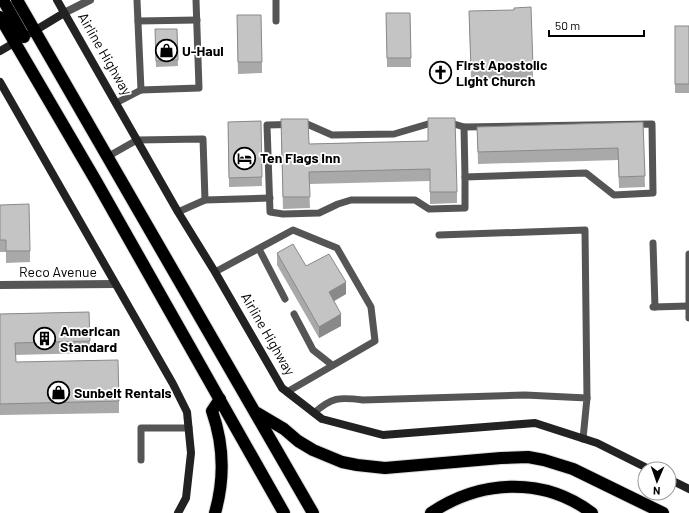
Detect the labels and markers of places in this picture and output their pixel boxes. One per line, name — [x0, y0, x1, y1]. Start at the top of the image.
shop icon: U-Haul — [153, 38, 179, 64]
place label: U-Haul — [182, 42, 224, 59]
place label: First Apostolic Light Church — [456, 56, 548, 89]
church icon: First Apostolic Light Church — [427, 60, 453, 86]
hotel icon: Ten Flags Inn — [232, 145, 258, 171]
place label: Ten Flags Inn — [260, 149, 340, 166]
place label: American Standard — [60, 322, 120, 355]
building icon: American Standard — [32, 326, 58, 352]
shop icon: Sunbelt Rentals — [46, 380, 72, 406]
place label: Sunbelt Rentals — [74, 384, 172, 401]

